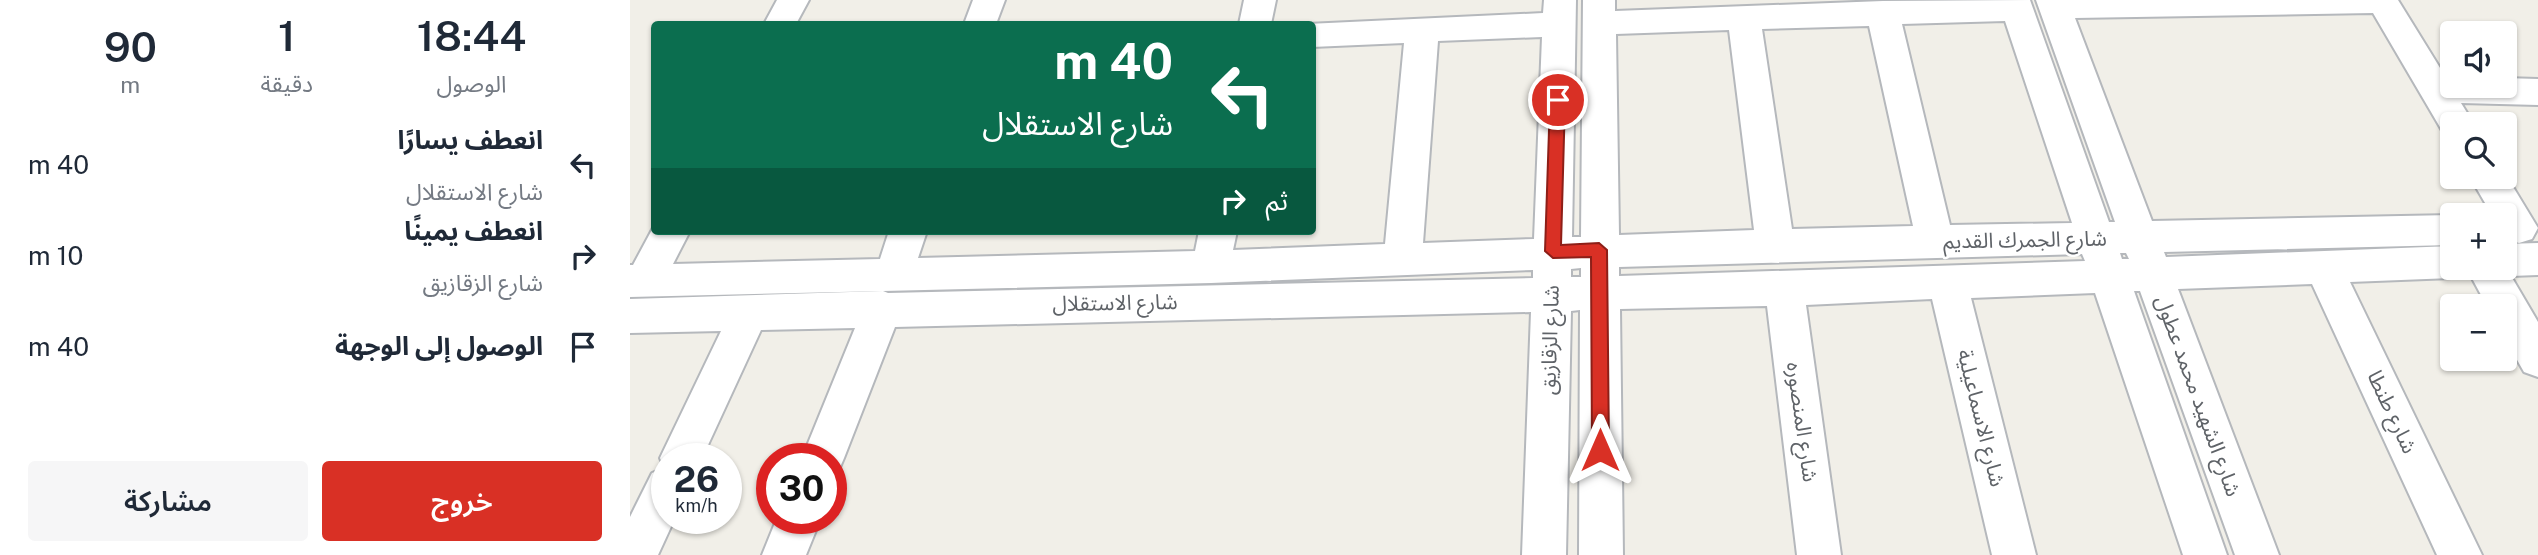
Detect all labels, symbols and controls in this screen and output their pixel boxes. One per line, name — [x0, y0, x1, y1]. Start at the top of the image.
text: 1 — [278, 11, 296, 60]
text: 18:44 — [417, 11, 526, 60]
map controls — [2440, 21, 2517, 371]
button: sound — [2440, 21, 2517, 98]
text: 90 — [104, 22, 157, 71]
text: 40 m — [1054, 32, 1173, 90]
icon: left — [1197, 49, 1288, 140]
text: دقيقة — [261, 70, 313, 97]
text: الوصول — [437, 70, 506, 97]
pin — [1528, 70, 1588, 130]
text: m — [120, 71, 140, 98]
icon: arrive — [1539, 81, 1577, 119]
text: شارع الاستقلال — [982, 105, 1173, 142]
button: search — [2440, 112, 2517, 189]
text: انعطف يسارًا — [397, 124, 543, 155]
icon: left — [564, 146, 602, 184]
text: 40 m — [28, 149, 89, 180]
text: شارع الاستقلال — [406, 178, 543, 205]
icon: right — [1214, 182, 1252, 220]
text: ثم — [1266, 185, 1288, 216]
button: + — [2440, 203, 2517, 280]
text: انعطف يمينًا — [404, 215, 543, 246]
street label: شارع الجمرك القديم — [1943, 226, 2107, 256]
icon: right — [564, 237, 602, 275]
text: 10 m — [28, 240, 83, 271]
text: شارع الزقازيق — [423, 269, 543, 296]
street label: شارع الزقازيق — [1535, 285, 1567, 395]
street label: شارع الاستقلال — [1052, 289, 1178, 319]
street label: شارع الشهيد محمد عطول — [2148, 292, 2246, 501]
button: − — [2440, 294, 2517, 371]
icon: arrive — [564, 328, 602, 366]
text: الوصول إلى الوجهة — [335, 330, 543, 361]
text: 40 m — [28, 331, 89, 362]
street label: شارع الاسماعيلية — [1949, 347, 2011, 490]
street label: شارع المنصوره — [1779, 360, 1823, 484]
street label: شارع طنطا — [2360, 366, 2422, 458]
position arrow — [1563, 413, 1637, 487]
speed limit sign: 30 — [756, 443, 847, 534]
text: 26 — [674, 459, 719, 500]
button: مشاركة — [28, 461, 308, 541]
button: خروج — [322, 461, 602, 541]
text: km/h — [675, 495, 718, 516]

